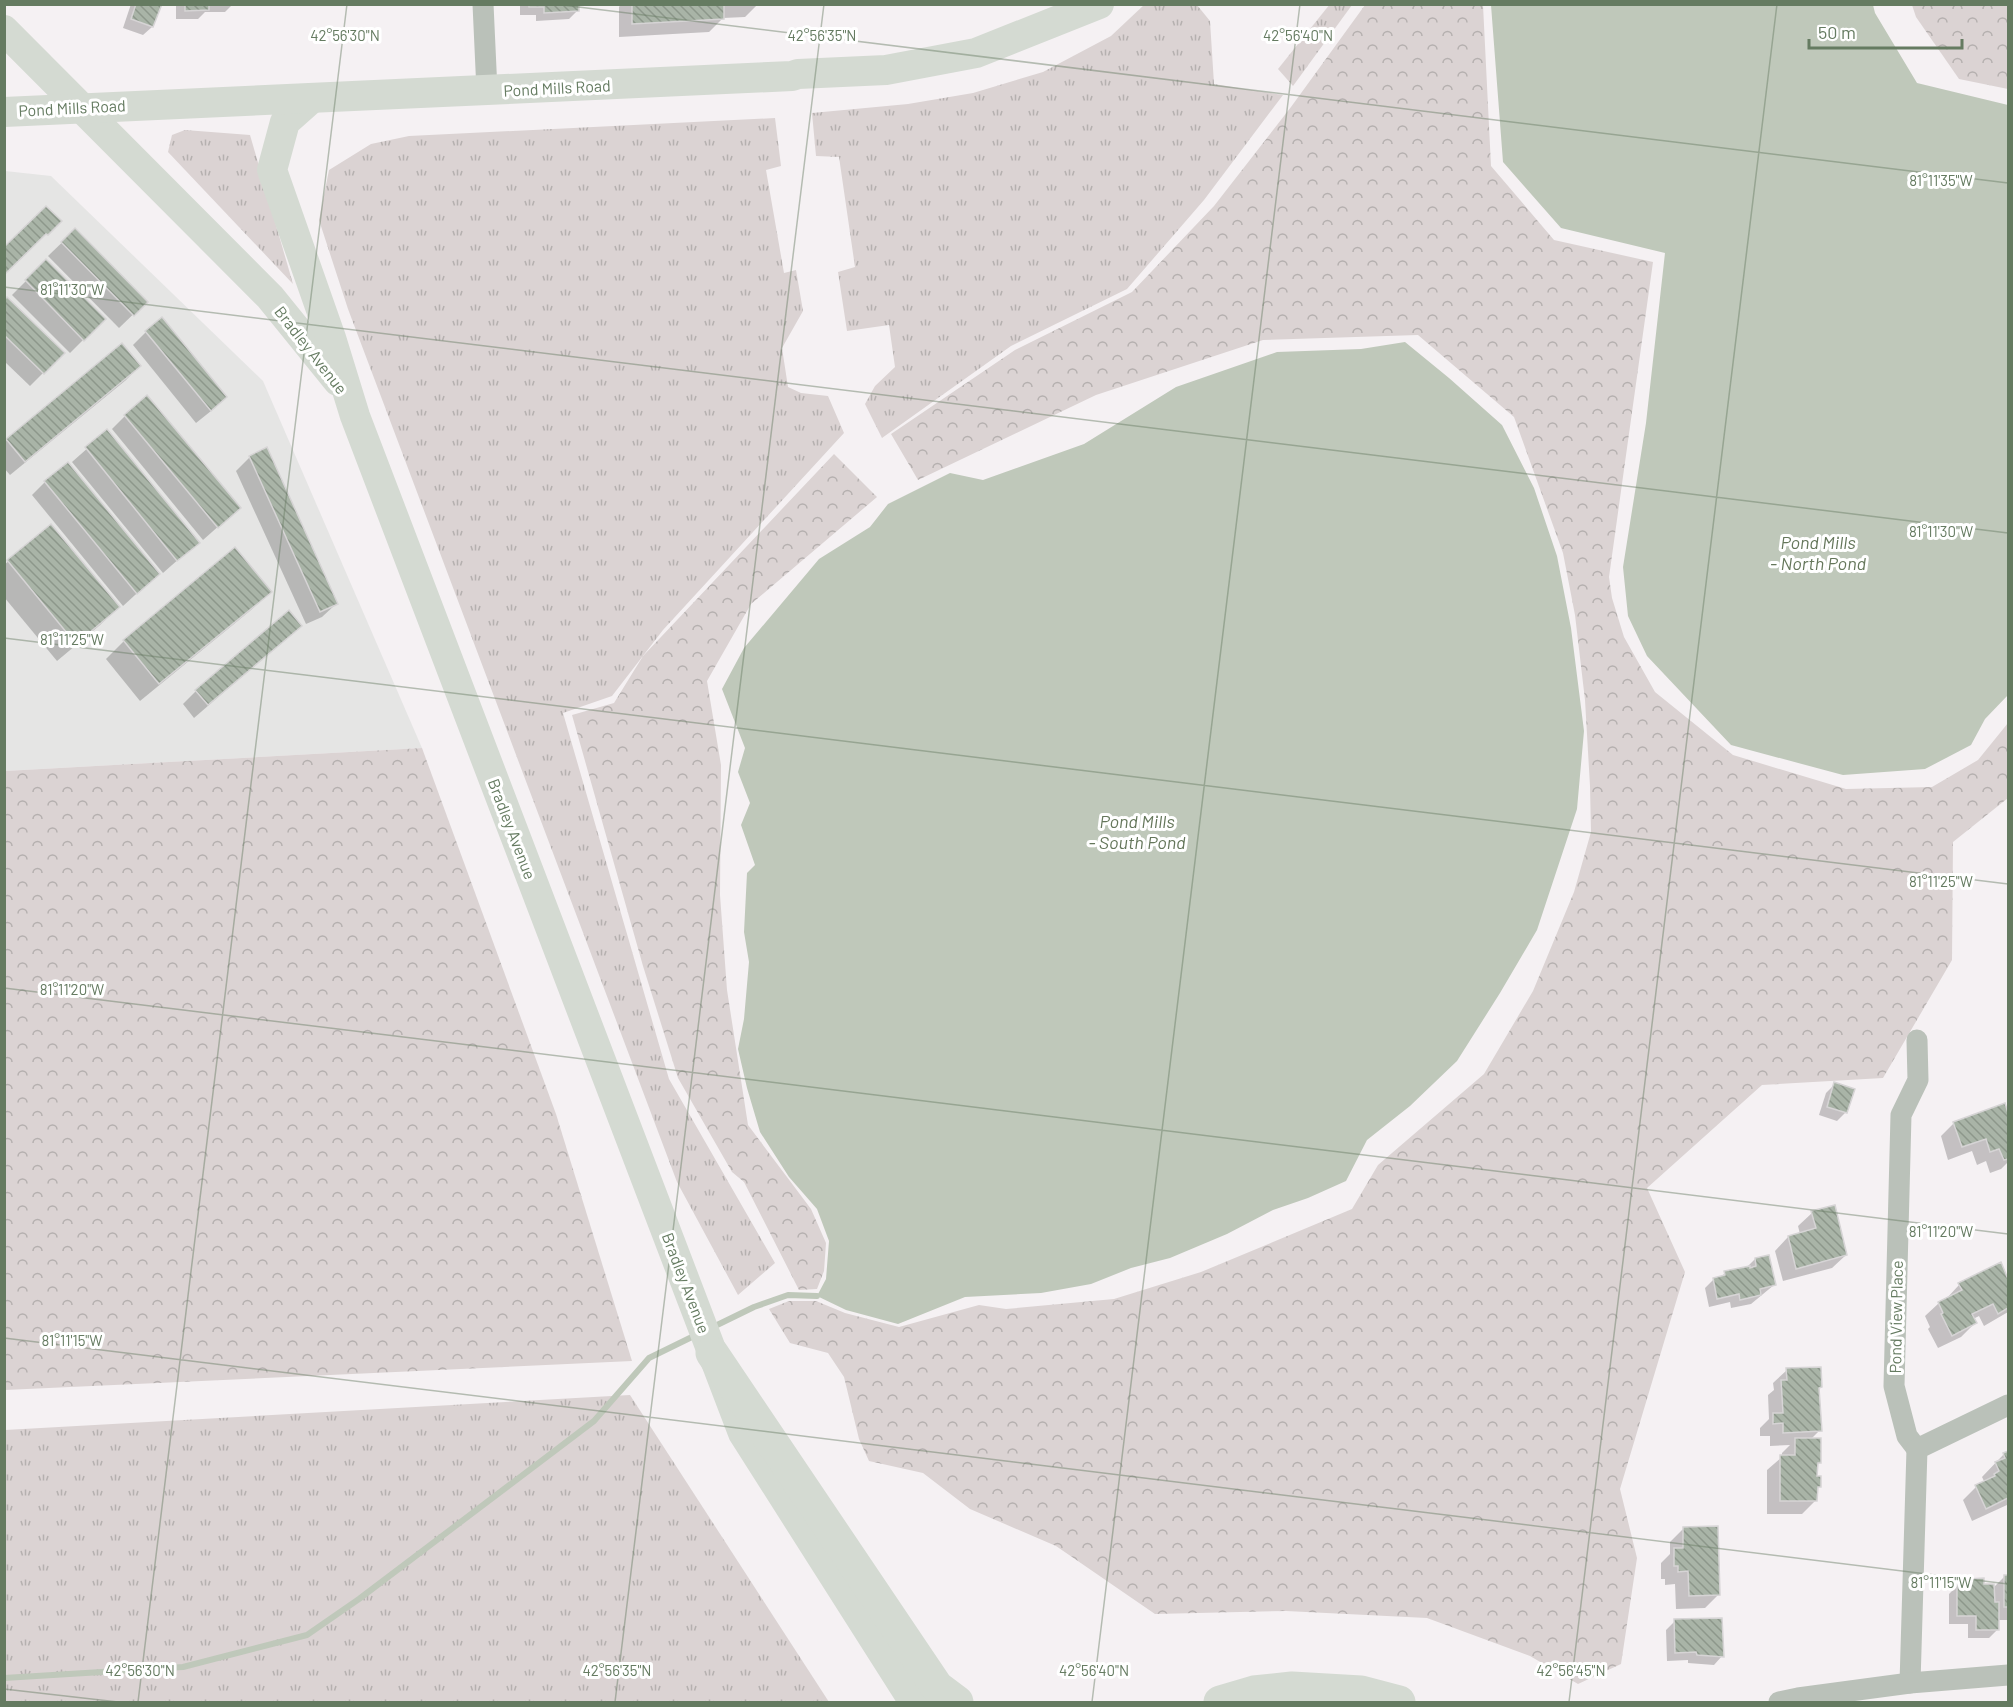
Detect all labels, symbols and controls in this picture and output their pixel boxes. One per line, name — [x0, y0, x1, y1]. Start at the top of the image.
scale bar — [1809, 12, 1962, 50]
text: 50 m — [1818, 21, 1856, 43]
text: 42°56'30"N — [310, 26, 380, 44]
text: 42°56'35"N — [788, 26, 856, 44]
text: 42°56'40"N — [1263, 26, 1333, 44]
street label: Pond Mills Road — [503, 75, 611, 100]
street label: Pond Mills Road — [18, 95, 126, 120]
text: 81°11'35"W — [1909, 171, 1973, 189]
text: 81°11'30"W — [40, 280, 104, 298]
street label: Bradley Avenue — [271, 302, 352, 397]
text: 81°11'30"W — [1909, 522, 1973, 540]
water label: Pond Mills - North Pond — [1770, 531, 1866, 574]
text: 81°11'25"W — [40, 630, 104, 648]
street label: Bradley Avenue — [485, 776, 540, 882]
water label: Pond Mills - South Pond — [1088, 810, 1186, 853]
text: 81°11'25"W — [1909, 872, 1973, 890]
text: 81°11'20"W — [40, 980, 104, 998]
text: 81°11'20"W — [1909, 1222, 1973, 1240]
street label: Bradley Avenue — [659, 1230, 714, 1336]
street label: Pond View Place — [1885, 1260, 1906, 1374]
text: 81°11'15"W — [42, 1331, 102, 1349]
text: 81°11'15"W — [1911, 1573, 1971, 1591]
text: 42°56'30"N — [105, 1661, 175, 1679]
text: 42°56'35"N — [583, 1661, 651, 1679]
text: 42°56'40"N — [1059, 1661, 1129, 1679]
text: 42°56'45"N — [1536, 1661, 1606, 1679]

